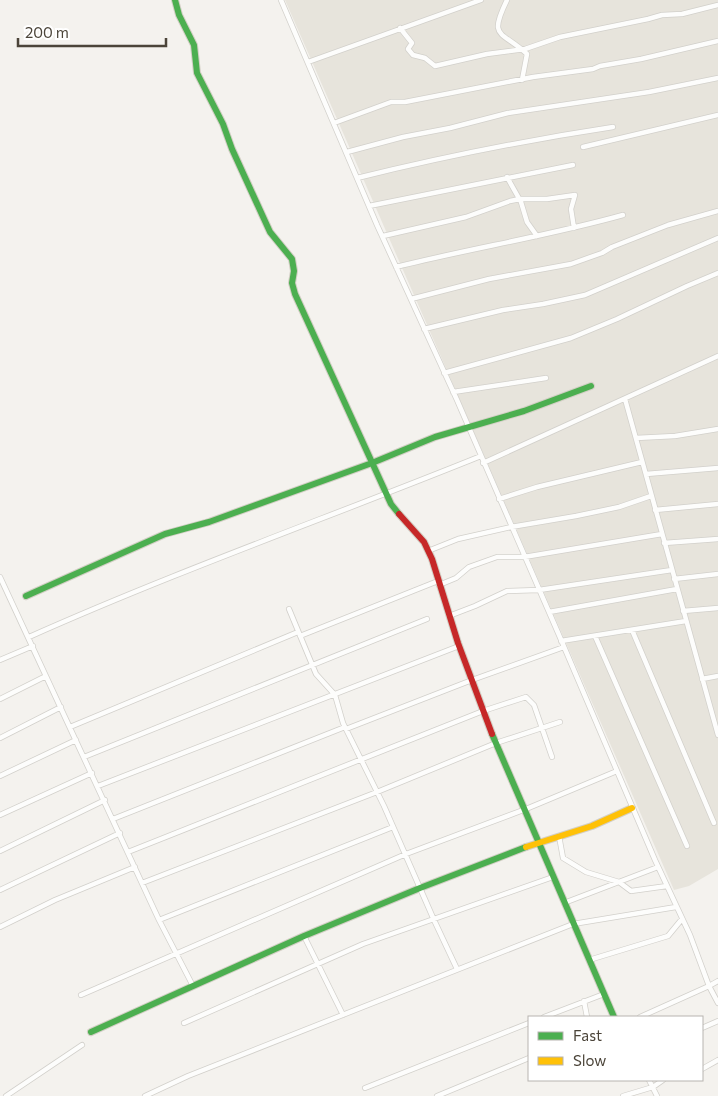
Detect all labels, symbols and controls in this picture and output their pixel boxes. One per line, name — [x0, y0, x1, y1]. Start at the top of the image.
scale bar — [18, 15, 165, 47]
text: 200 m — [25, 23, 69, 41]
legend — [528, 1016, 703, 1081]
text: Fast — [573, 1026, 602, 1044]
text: Slow — [573, 1051, 606, 1069]

